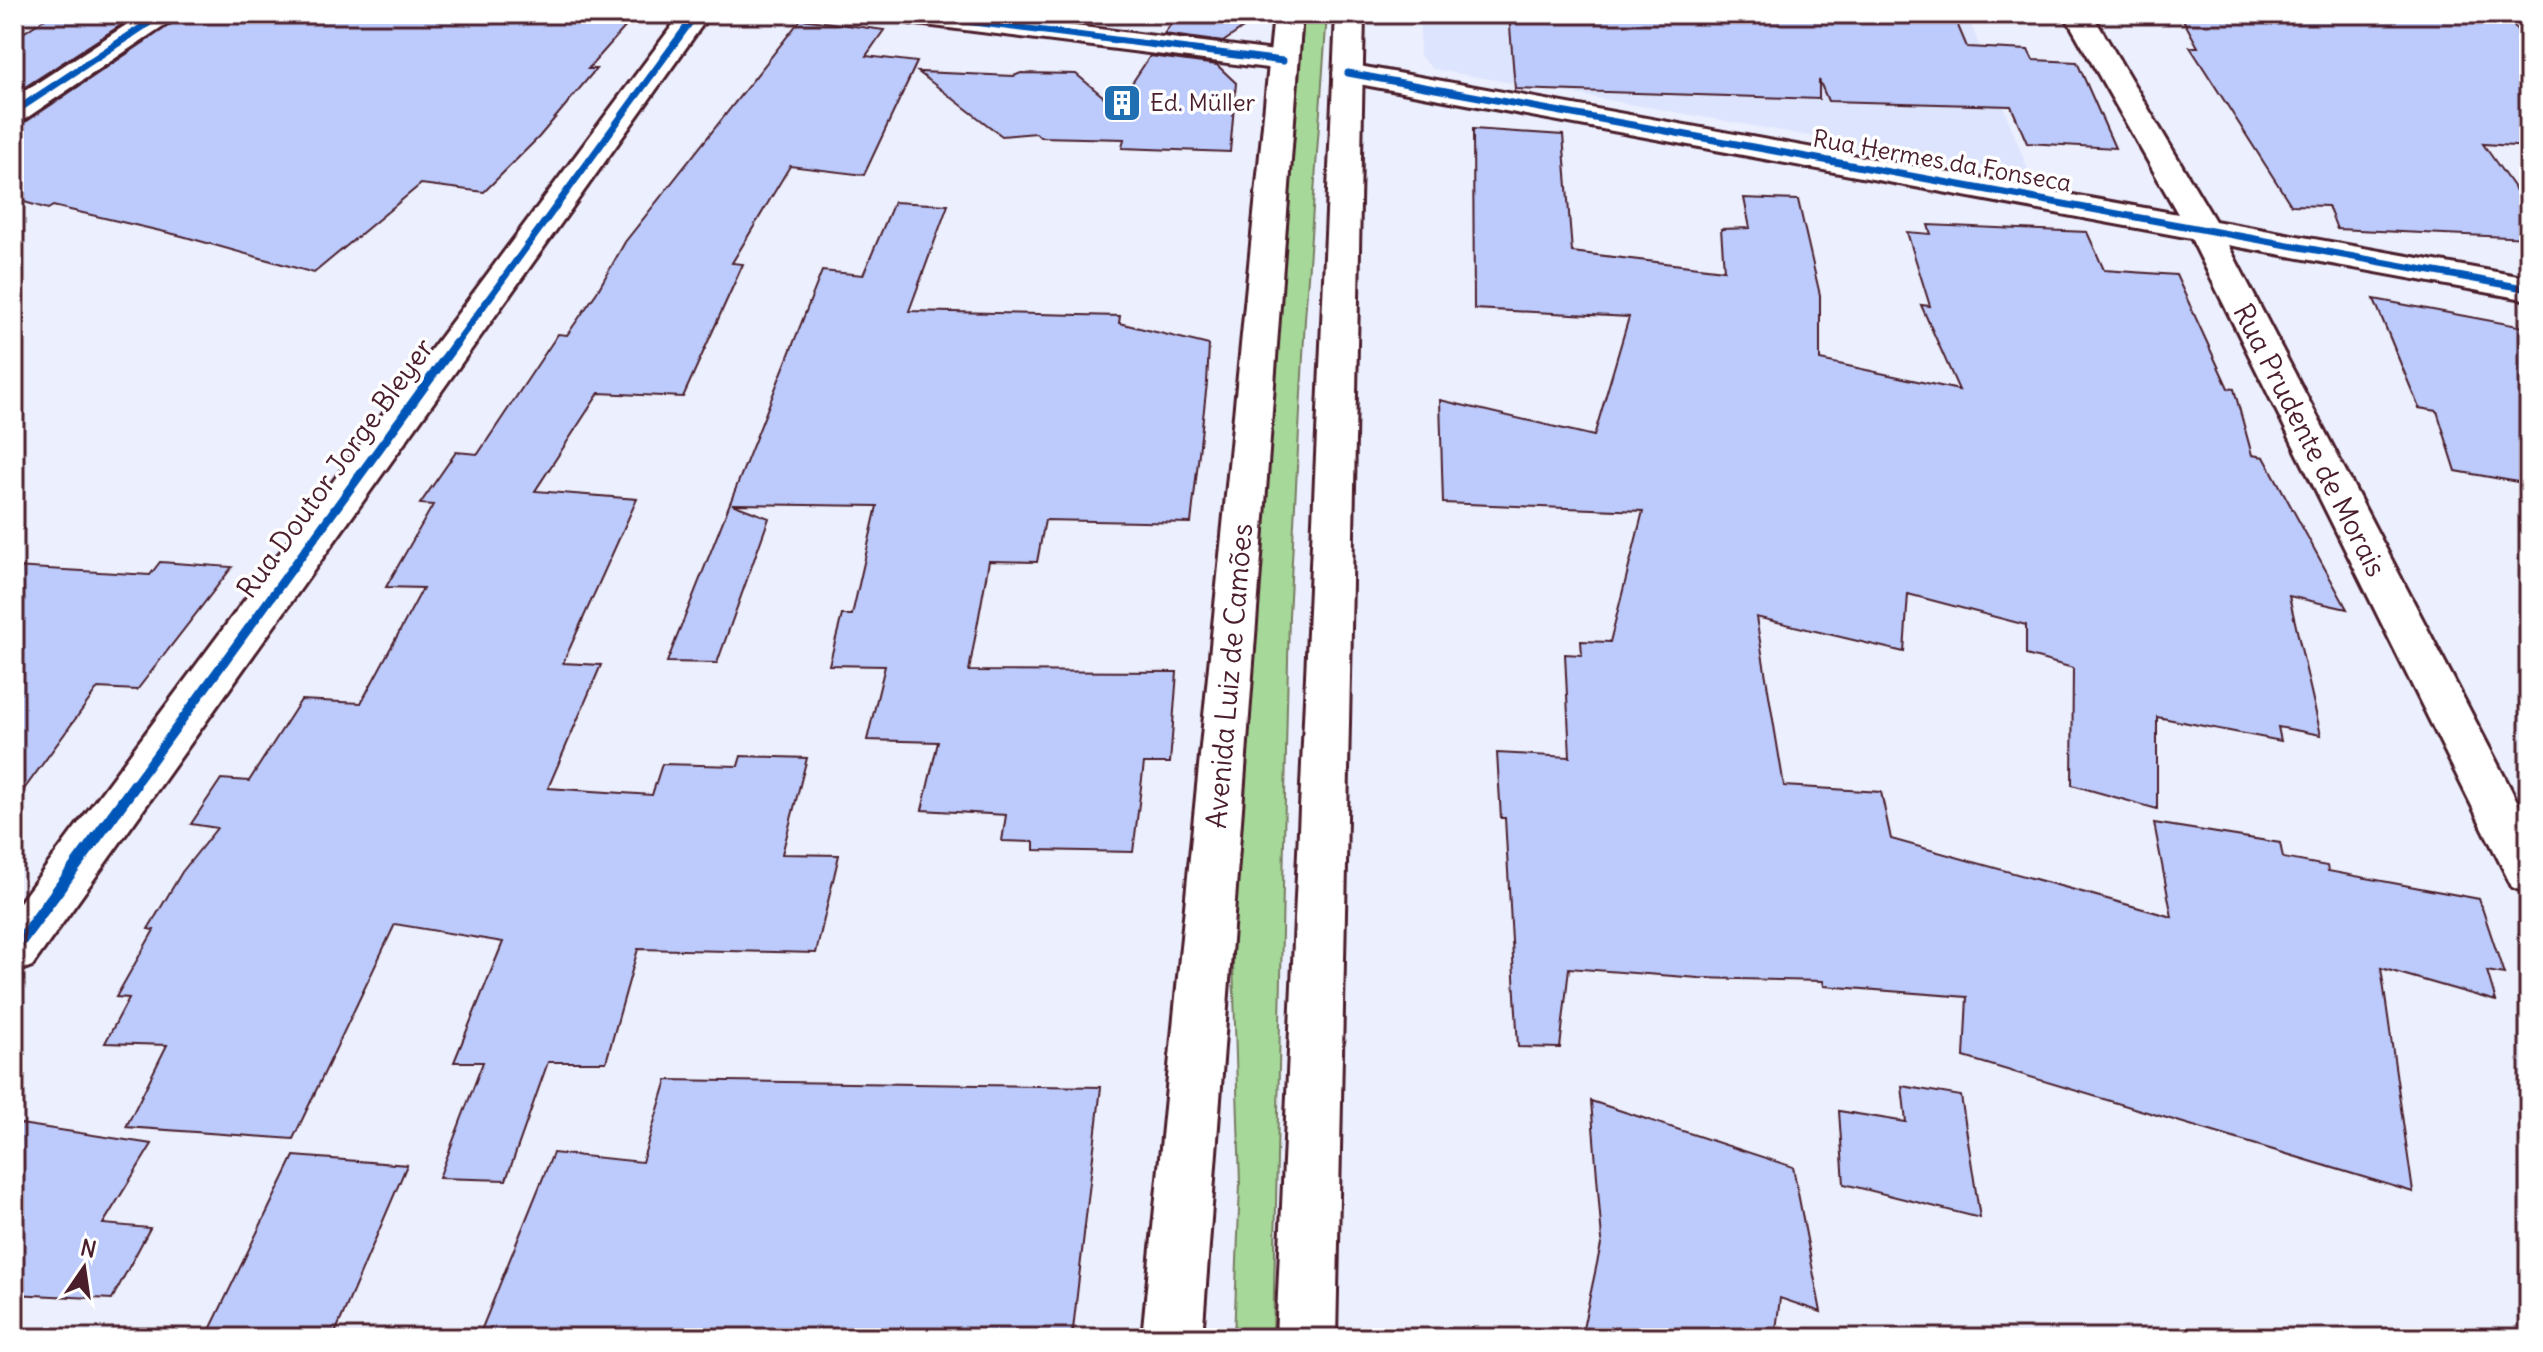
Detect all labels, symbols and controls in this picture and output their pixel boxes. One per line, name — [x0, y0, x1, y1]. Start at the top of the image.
building icon: Ed. Müller — [1101, 82, 1143, 124]
place label: Ed. Müller — [1150, 87, 1256, 117]
street label: Rua Hermes da Fonseca — [1811, 123, 2074, 198]
street label: Rua Prudente de Morais — [2225, 297, 2395, 583]
street label: Rua Doutor Jorge Bleyer — [229, 331, 441, 605]
street label: Avenida Luiz de Camões — [1198, 522, 1260, 830]
north arrow — [44, 1228, 124, 1308]
text: N — [78, 1233, 99, 1264]

